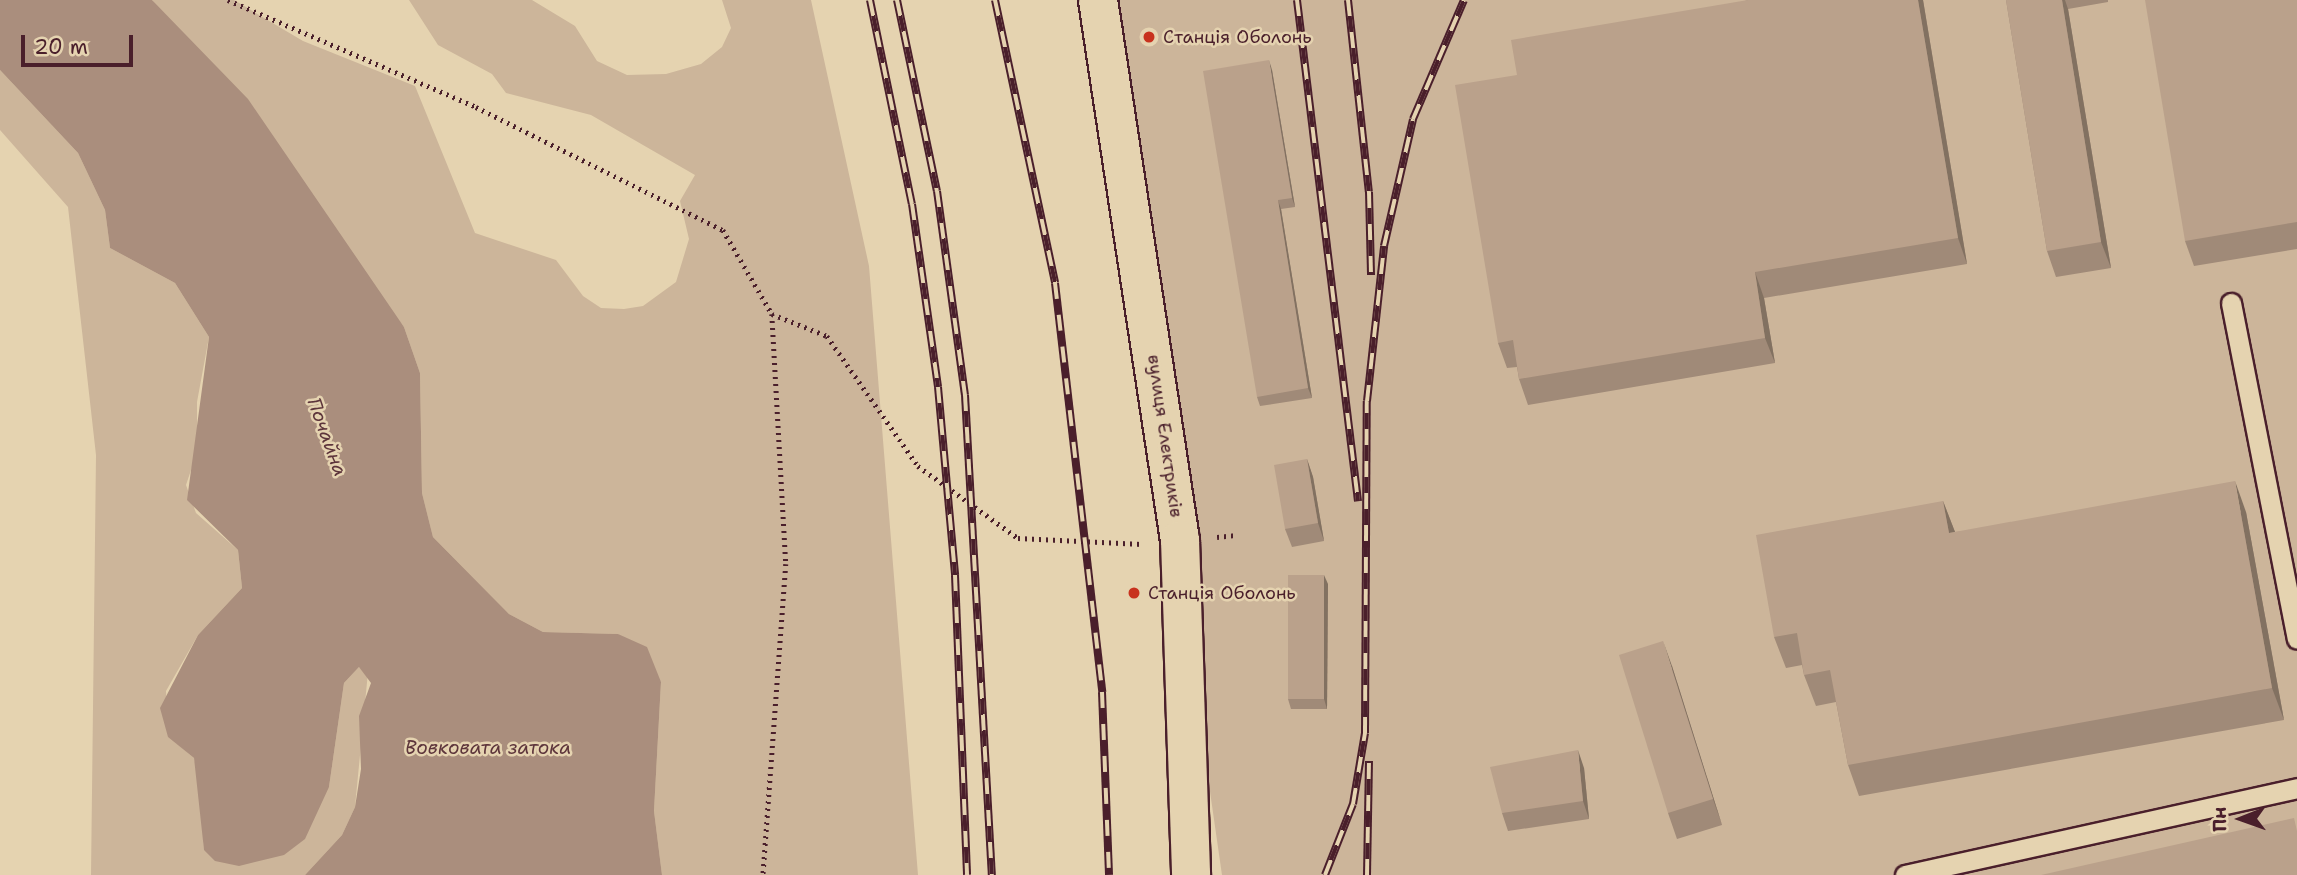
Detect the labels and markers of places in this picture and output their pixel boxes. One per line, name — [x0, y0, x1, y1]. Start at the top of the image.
place label: Cтанція Оболонь — [1163, 26, 1312, 48]
marker: Cтанція Оболонь — [1141, 29, 1157, 45]
place label: Станція Оболонь — [1148, 582, 1296, 604]
marker: Станція Оболонь — [1126, 585, 1142, 601]

